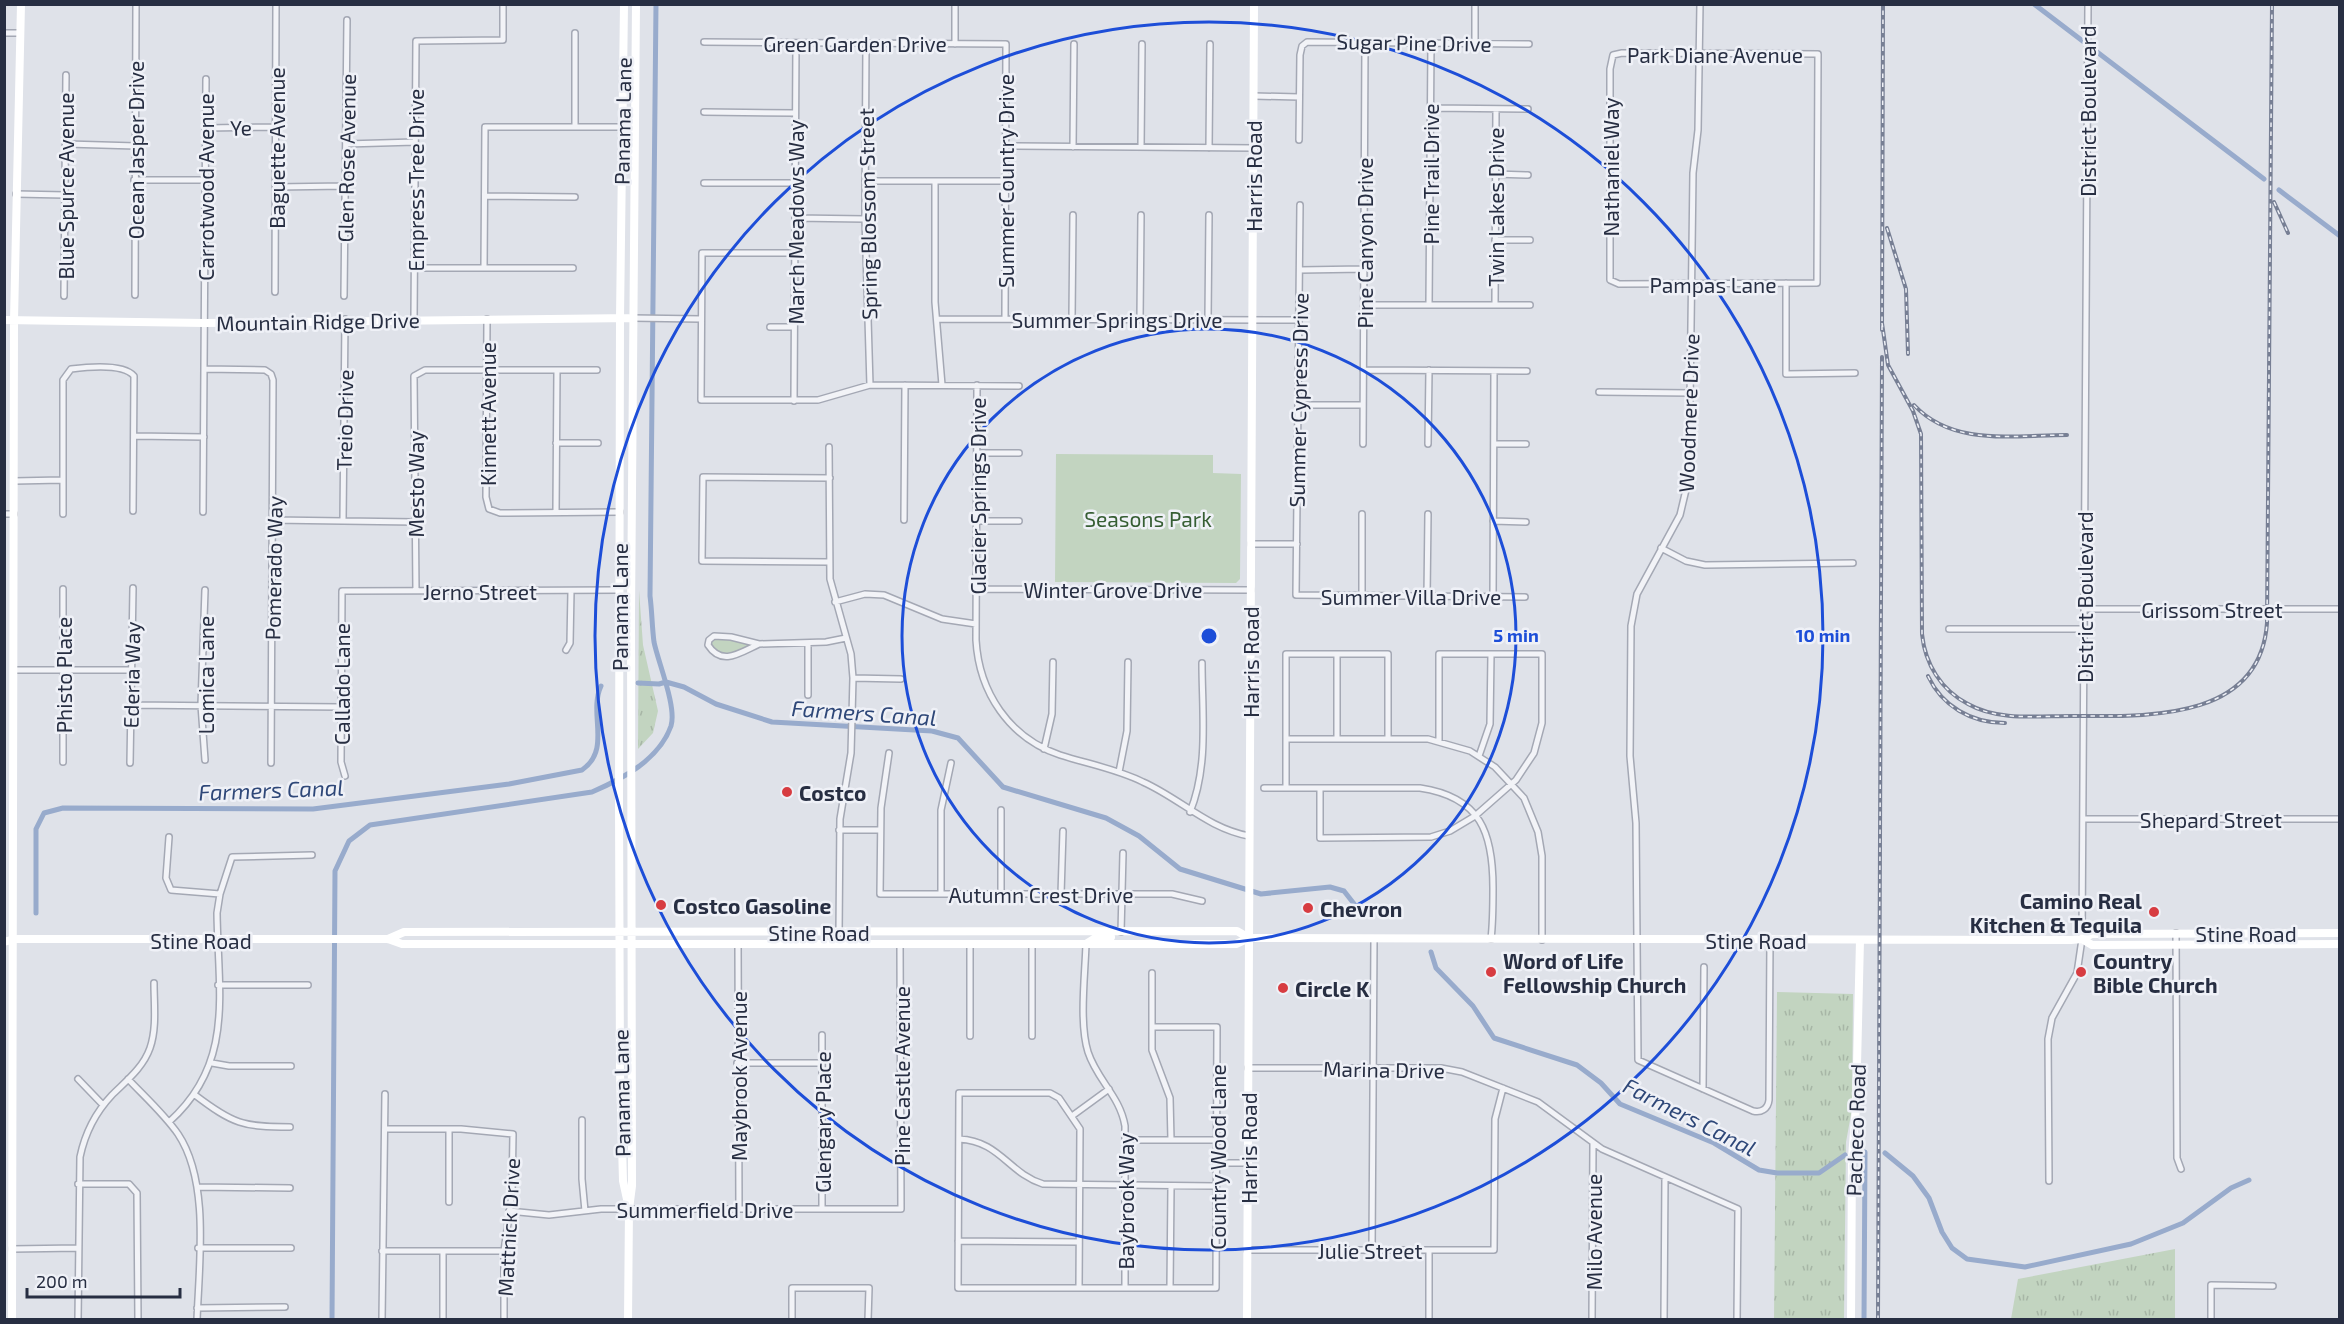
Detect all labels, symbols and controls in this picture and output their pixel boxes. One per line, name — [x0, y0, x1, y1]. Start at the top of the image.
street label: District Boulevard — [2075, 25, 2100, 197]
street label: Sugar Pine Drive — [1336, 28, 1492, 56]
street label: Green Garden Drive — [763, 31, 947, 56]
street label: Park Diane Avenue — [1627, 42, 1803, 67]
street label: Panama Lane — [608, 57, 636, 185]
street label: Ocean Jasper Drive — [123, 61, 148, 239]
street label: Baguette Avenue — [264, 67, 289, 229]
street label: Glen Rose Avenue — [332, 73, 360, 243]
street label: Summer Country Drive — [993, 74, 1018, 288]
street label: Empress Tree Drive — [403, 89, 428, 271]
street label: Blue Spurce Avenue — [53, 92, 78, 280]
street label: Carrotwood Avenue — [193, 93, 218, 281]
street label: Nathaniel Way — [1598, 97, 1623, 237]
street label: Pine Trail Drive — [1418, 104, 1443, 244]
street label: Spring Blossom Street — [853, 108, 881, 320]
street label: Ye — [230, 114, 252, 140]
street label: March Meadows Way — [783, 119, 808, 325]
street label: Harris Road — [1241, 120, 1266, 232]
street label: Twin Lakes Drive — [1483, 127, 1508, 287]
street label: Pine Canyon Drive — [1352, 157, 1377, 329]
street label: Pampas Lane — [1649, 272, 1777, 297]
street label: Summer Cypress Drive — [1284, 292, 1312, 508]
street label: Mountain Ridge Drive — [216, 307, 420, 335]
street label: Summer Springs Drive — [1011, 307, 1223, 332]
street label: Woodmere Drive — [1673, 333, 1703, 493]
street label: Kinnett Avenue — [475, 342, 500, 486]
street label: Treio Drive — [331, 369, 357, 471]
street label: Glacier Springs Drive — [965, 397, 990, 595]
street label: Mesto Way — [403, 431, 428, 538]
street label: Pomerado Way — [259, 496, 287, 640]
park label: Seasons Park — [1084, 506, 1212, 531]
street label: District Boulevard — [2072, 511, 2097, 683]
street label: Panama Lane — [607, 543, 632, 671]
street label: Winter Grove Drive — [1023, 577, 1203, 602]
street label: Jerno Street — [423, 579, 537, 604]
street label: Summer Villa Drive — [1321, 584, 1501, 609]
street label: Grissom Street — [2141, 597, 2283, 622]
street label: Harris Road — [1238, 606, 1263, 718]
street label: Lomica Lane — [193, 616, 218, 734]
street label: Phisto Place — [51, 617, 76, 733]
street label: Ederia Way — [118, 621, 144, 729]
street label: Callado Lane — [329, 623, 354, 745]
text: 5 min — [1493, 624, 1539, 646]
text: 10 min — [1796, 624, 1850, 646]
centre of rings — [1199, 626, 1219, 646]
water label: Farmers Canal — [791, 694, 937, 730]
water label: Farmers Canal — [198, 773, 344, 805]
place label: Costco — [799, 780, 866, 805]
marker: Costco — [780, 785, 794, 799]
street label: Shepard Street — [2140, 807, 2282, 832]
street label: Autumn Crest Drive — [949, 882, 1133, 907]
place label: Camino Real Kitchen & Tequila — [1970, 888, 2142, 937]
place label: Costco Gasoline — [673, 893, 831, 918]
place label: Chevron — [1320, 896, 1402, 921]
marker: Costco Gasoline — [654, 898, 668, 912]
marker: Chevron — [1301, 901, 1315, 915]
marker: Camino Real Kitchen & Tequila — [2147, 905, 2161, 919]
street label: Stine Road — [768, 920, 870, 945]
street label: Stine Road — [2195, 921, 2297, 946]
street label: Stine Road — [150, 928, 252, 953]
street label: Stine Road — [1705, 928, 1807, 953]
place label: Word of Life Fellowship Church — [1503, 948, 1686, 997]
place label: Country Bible Church — [2093, 948, 2218, 997]
marker: Word of Life Fellowship Church — [1484, 965, 1498, 979]
marker: Country Bible Church — [2074, 965, 2088, 979]
place label: Circle K — [1295, 976, 1370, 1001]
marker: Circle K — [1276, 981, 1290, 995]
street label: Pine Castle Avenue — [889, 986, 914, 1166]
street label: Maybrook Avenue — [726, 991, 751, 1161]
street label: Panama Lane — [607, 1029, 635, 1157]
street label: Glengary Place — [810, 1051, 835, 1193]
street label: Marina Drive — [1323, 1055, 1445, 1083]
street label: Pacheco Road — [1840, 1063, 1870, 1197]
street label: Country Wood Lane — [1205, 1064, 1230, 1250]
water label: Farmers Canal — [1619, 1071, 1761, 1161]
street label: Harris Road — [1236, 1092, 1261, 1204]
street label: Baybrook Way — [1113, 1133, 1138, 1269]
street label: Mattnick Drive — [492, 1157, 524, 1297]
street label: Milo Avenue — [1581, 1174, 1606, 1290]
street label: Summerfield Drive — [616, 1197, 794, 1222]
street label: Julie Street — [1318, 1238, 1422, 1263]
scale bar — [27, 1261, 180, 1299]
text: 200 m — [36, 1270, 88, 1292]

